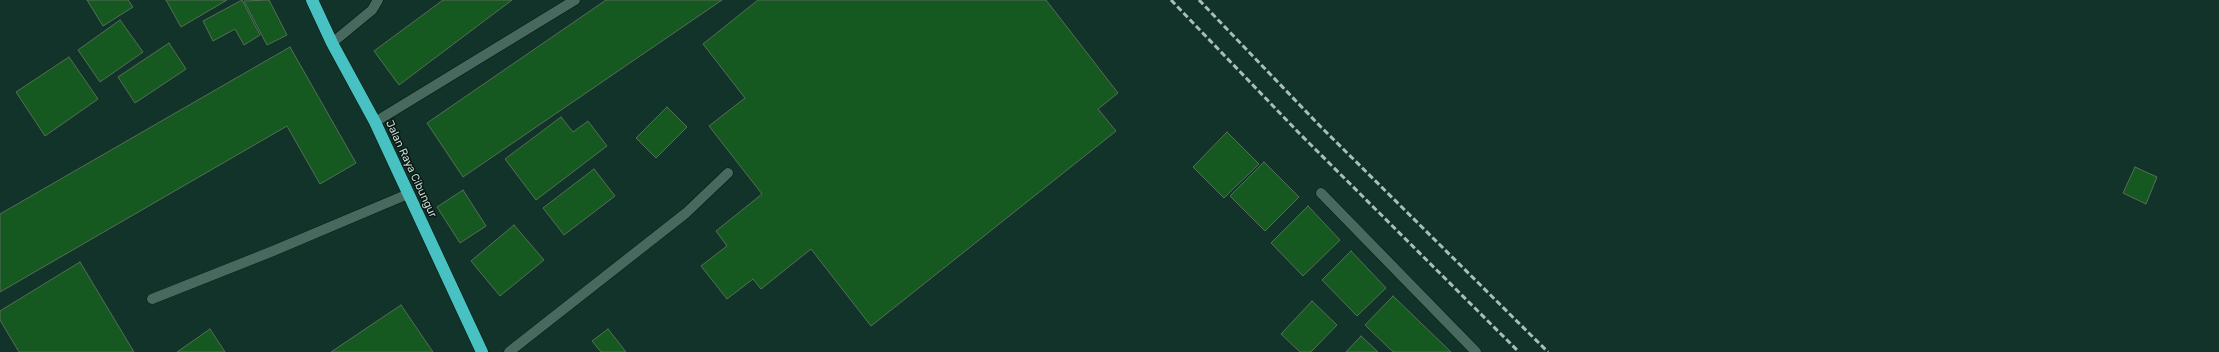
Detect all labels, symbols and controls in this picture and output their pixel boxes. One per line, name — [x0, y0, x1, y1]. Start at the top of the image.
street label: Jalan Raya Cibungur — [383, 118, 439, 220]

